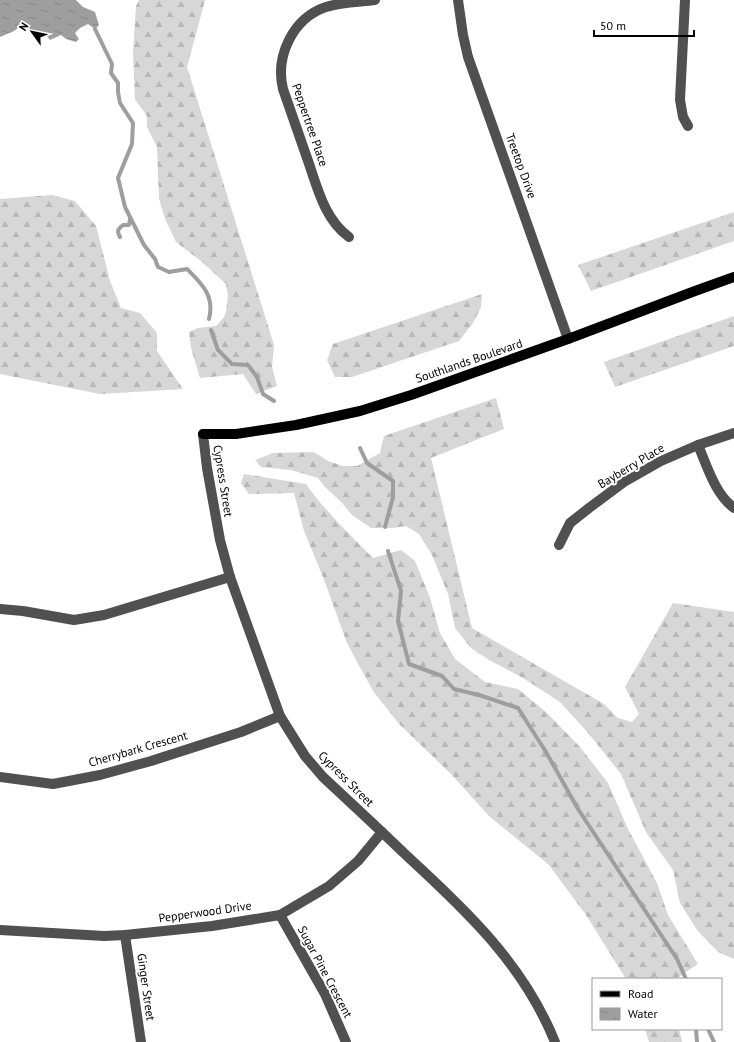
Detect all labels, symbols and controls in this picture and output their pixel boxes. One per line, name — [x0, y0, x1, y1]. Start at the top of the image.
north arrow — [12, 12, 52, 52]
scale bar — [594, 12, 694, 38]
text: 50 m — [600, 18, 626, 33]
text: N — [16, 20, 31, 33]
street label: Peppertree Place — [289, 81, 332, 168]
street label: Treetop Drive — [503, 131, 540, 201]
street label: Southlands Boulevard — [413, 335, 524, 386]
street label: Bayberry Place — [595, 440, 667, 491]
street label: Cypress Street — [210, 444, 237, 518]
street label: Cherrybark Crescent — [87, 727, 189, 770]
street label: Cypress Street — [315, 748, 377, 810]
street label: Pepperwood Drive — [158, 898, 252, 925]
street label: Sugar Pine Crescent — [295, 923, 356, 1020]
street label: Ginger Street — [134, 952, 159, 1021]
legend — [592, 978, 722, 1030]
text: Road — [628, 986, 653, 1001]
text: Water — [628, 1006, 658, 1021]

